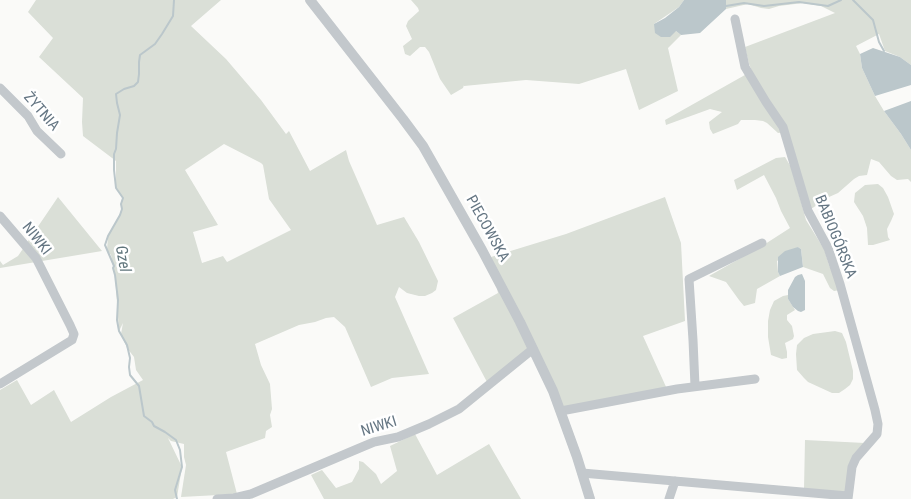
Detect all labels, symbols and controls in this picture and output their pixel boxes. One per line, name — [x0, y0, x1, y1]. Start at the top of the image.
street label: ŻYTNIA — [19, 89, 63, 135]
street label: PIECOWSKA — [461, 193, 513, 265]
street label: BABIOGÓRSKA — [810, 193, 860, 281]
street label: NIWKI — [18, 219, 54, 259]
water label: Gzel — [110, 244, 134, 274]
street label: NIWKI — [359, 413, 399, 441]

